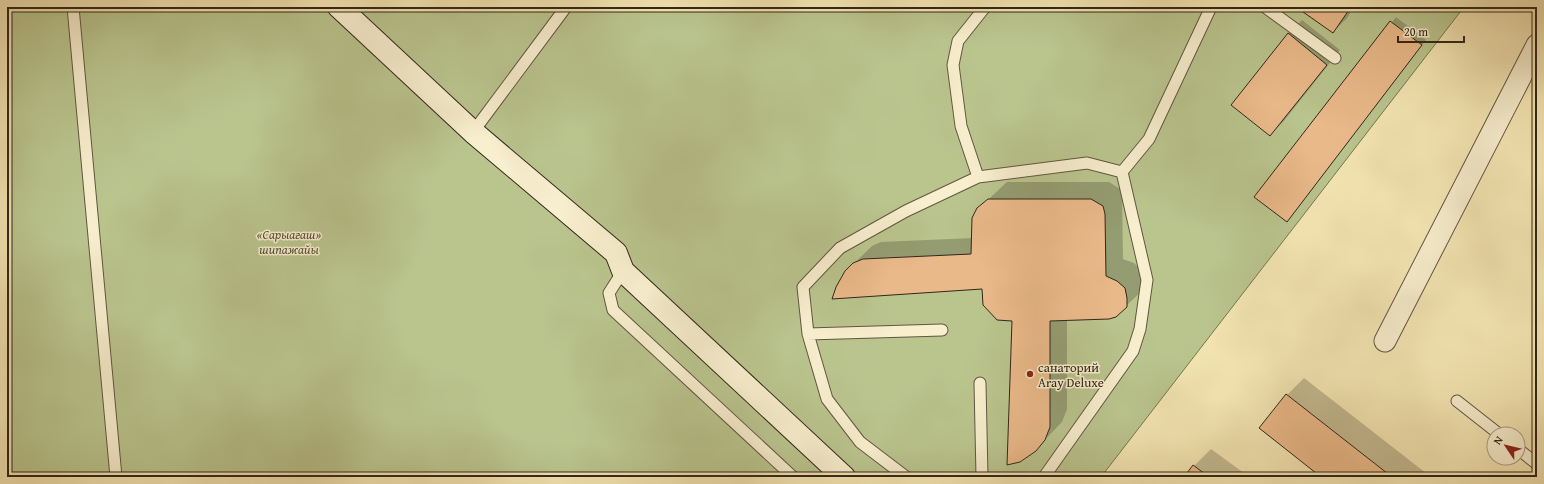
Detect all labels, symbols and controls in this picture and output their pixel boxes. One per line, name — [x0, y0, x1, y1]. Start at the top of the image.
scale bar — [1398, 18, 1464, 44]
text: 20 m — [1404, 23, 1428, 40]
park label: «Сарыағаш» шипажайы — [257, 225, 322, 259]
place label: санаторий Aray Deluxe — [1038, 358, 1104, 392]
marker: санаторий Aray Deluxe — [1025, 369, 1035, 379]
north arrow — [1486, 426, 1526, 466]
text: N — [1489, 432, 1507, 448]

